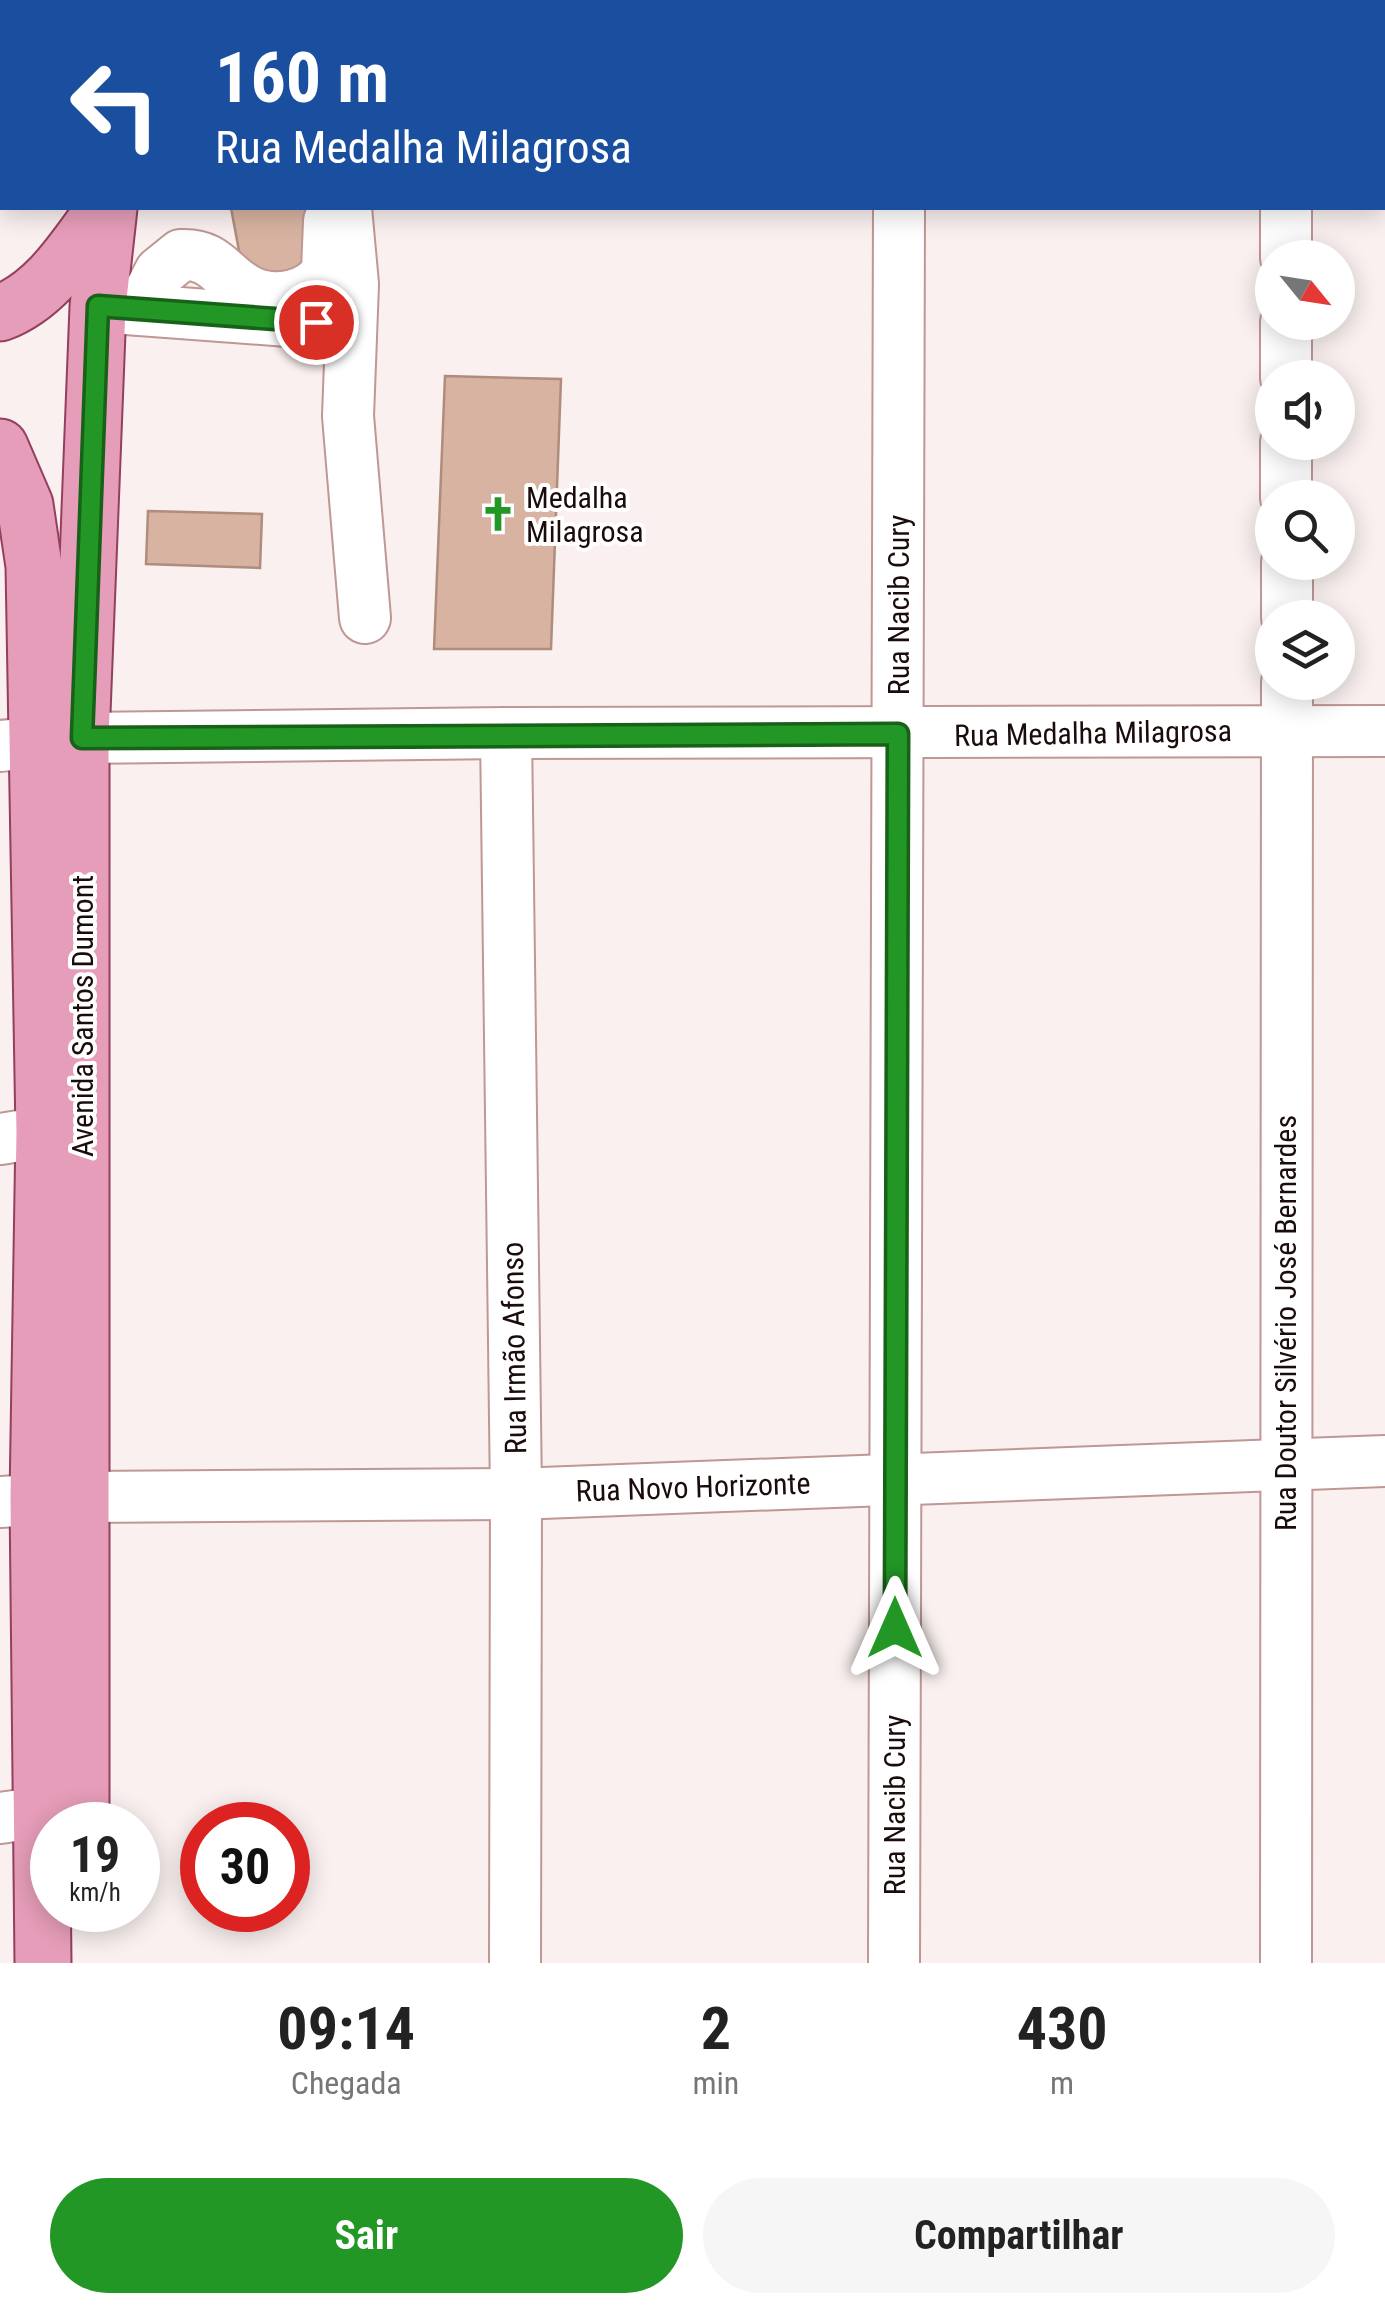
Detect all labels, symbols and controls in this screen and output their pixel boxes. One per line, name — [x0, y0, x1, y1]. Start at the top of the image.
text: 160 m — [215, 37, 389, 119]
icon: left — [50, 40, 180, 170]
text: Rua Medalha Milagrosa — [215, 121, 632, 174]
north arrow — [1255, 240, 1355, 340]
map controls — [1255, 240, 1355, 700]
pin — [274, 280, 359, 365]
icon: arrive — [289, 295, 344, 350]
button: sound — [1255, 360, 1355, 460]
place label: Medalha Milagrosa — [526, 480, 644, 549]
button: search — [1255, 480, 1355, 580]
church icon: Medalha Milagrosa — [479, 495, 517, 533]
street label: Rua Nacib Cury — [881, 515, 916, 695]
button: layers — [1255, 600, 1355, 700]
street label: Rua Medalha Milagrosa — [954, 713, 1232, 753]
street label: Avenida Santos Dumont — [65, 875, 100, 1157]
street label: Rua Doutor Silvério José Bernardes — [1268, 1115, 1303, 1531]
street label: Rua Irmão Afonso — [495, 1242, 533, 1454]
street label: Rua Novo Horizonte — [575, 1465, 811, 1509]
position arrow — [843, 1576, 947, 1680]
street label: Rua Nacib Cury — [877, 1715, 912, 1895]
speed limit sign: 30 — [180, 1802, 310, 1932]
text: 19 — [70, 1826, 120, 1884]
text: km/h — [69, 1878, 121, 1907]
text: 09:14 — [277, 1993, 415, 2064]
text: 2 — [701, 1993, 731, 2064]
text: 430 — [1017, 1993, 1108, 2064]
text: Chegada — [291, 2064, 402, 2102]
text: min — [692, 2064, 739, 2102]
text: m — [1050, 2064, 1074, 2102]
button: Sair — [50, 2178, 683, 2293]
button: Compartilhar — [703, 2178, 1335, 2293]

